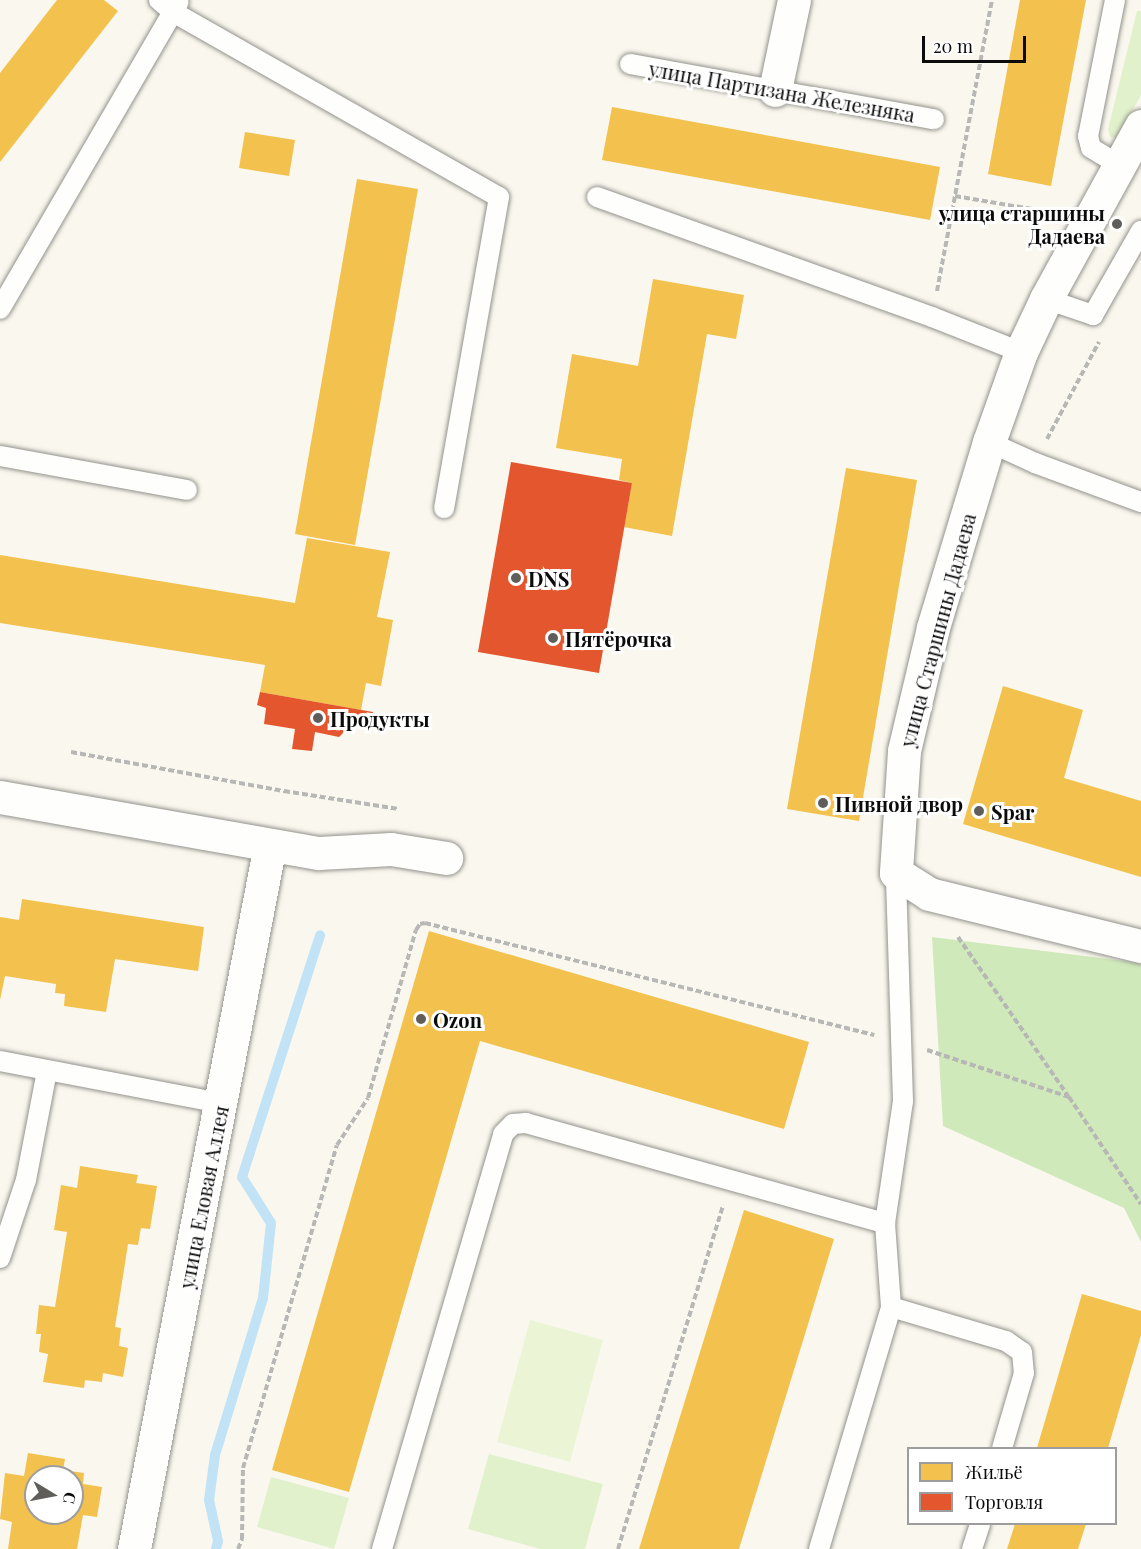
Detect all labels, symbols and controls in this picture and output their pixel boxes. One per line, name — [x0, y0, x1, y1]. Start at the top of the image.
scale bar — [925, 24, 1028, 62]
text: 20 m — [933, 34, 973, 58]
street label: улица Партизана Железняка — [647, 56, 917, 126]
place label: улица старшины Дадаева — [939, 201, 1105, 248]
marker: улица старшины Дадаева — [1110, 217, 1124, 231]
street label: улица Старшины Дадаева — [894, 510, 980, 750]
place label: DNS — [528, 566, 569, 590]
marker: DNS — [509, 571, 523, 585]
place label: Пятёрочка — [565, 626, 672, 650]
marker: Пятёрочка — [546, 631, 560, 645]
place label: Продукты — [330, 706, 430, 730]
marker: Продукты — [311, 711, 325, 725]
place label: Пивной двор — [835, 791, 963, 815]
marker: Пивной двор — [816, 796, 830, 810]
place label: Spar — [991, 799, 1034, 823]
marker: Spar — [972, 804, 986, 818]
place label: Ozon — [433, 1007, 482, 1031]
marker: Ozon — [414, 1012, 428, 1026]
street label: улица Еловая Аллея — [173, 1103, 233, 1291]
legend — [907, 1447, 1117, 1525]
text: Жильё — [965, 1460, 1023, 1484]
north arrow — [24, 1465, 84, 1525]
text: С — [59, 1490, 82, 1505]
text: Торговля — [965, 1490, 1043, 1514]

